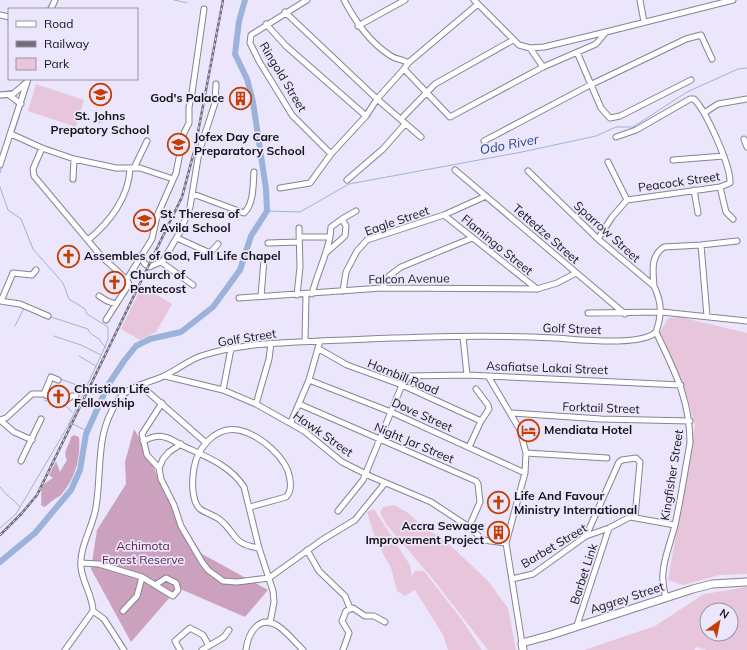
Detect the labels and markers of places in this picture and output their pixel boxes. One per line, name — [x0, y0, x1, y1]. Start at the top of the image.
school or university icon: St. Johns Prepatory School — [87, 82, 113, 108]
building icon: God's Palace — [227, 85, 253, 111]
place label: God's Palace — [150, 90, 224, 105]
place label: St. Johns Prepatory School — [51, 108, 149, 137]
place label: Jofex Day Care Preparatory School — [194, 129, 305, 158]
school or university icon: Jofex Day Care Preparatory School — [165, 131, 191, 157]
place label: St. Theresa of Avila School — [160, 206, 240, 235]
school or university icon: St. Theresa of Avila School — [132, 208, 158, 234]
church icon: Assembles of God, Full Life Chapel — [55, 243, 81, 269]
place label: Assembles of God, Full Life Chapel — [84, 248, 281, 263]
place label: Church of Pentecost — [130, 267, 187, 296]
church icon: Church of Pentecost — [101, 269, 127, 295]
place label: Christian Life Fellowship — [74, 381, 150, 410]
church icon: Christian Life Fellowship — [45, 383, 71, 409]
hotel icon: Mendiata Hotel — [515, 417, 541, 443]
place label: Mendiata Hotel — [544, 422, 632, 437]
place label: Life And Favour Ministry International — [514, 488, 637, 517]
church icon: Life And Favour Ministry International — [486, 490, 512, 516]
place label: Accra Sewage Improvement Project — [365, 518, 484, 547]
building icon: Accra Sewage Improvement Project — [486, 520, 512, 546]

